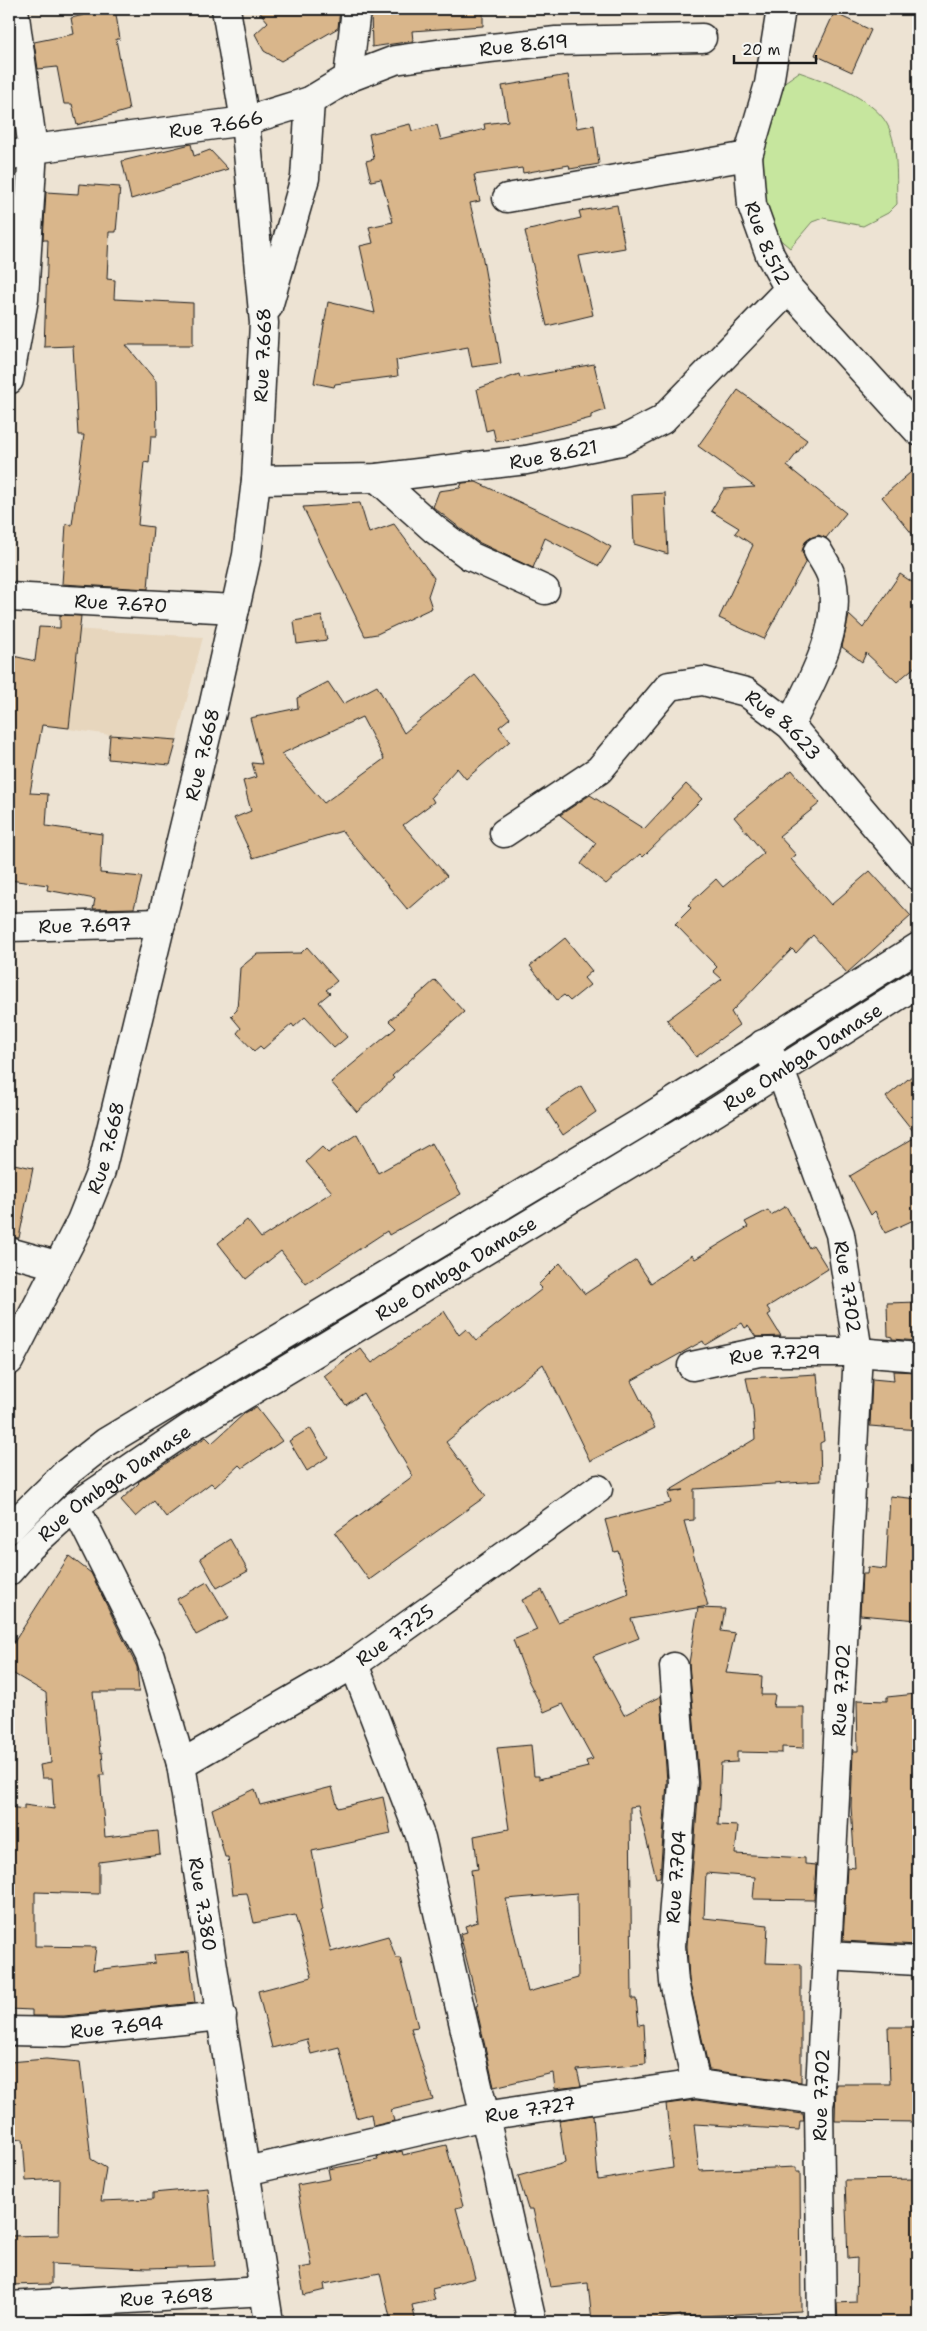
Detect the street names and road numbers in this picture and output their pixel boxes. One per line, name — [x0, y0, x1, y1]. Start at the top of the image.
street label: Rue 8.619 — [478, 28, 568, 62]
street label: Rue 7.666 — [167, 104, 266, 143]
street label: Rue 8.512 — [739, 198, 797, 289]
street label: Rue 7.668 — [247, 307, 277, 403]
street label: Rue 8.621 — [508, 434, 600, 474]
street label: Rue 7.670 — [74, 588, 168, 618]
street label: Rue 8.623 — [741, 684, 827, 765]
street label: Rue 7.668 — [179, 705, 225, 803]
street label: Rue 7.697 — [38, 911, 132, 939]
street label: Rue Ombga Damase — [718, 997, 887, 1117]
street label: Rue 7.668 — [81, 1099, 130, 1198]
street label: Rue Ombga Damase — [371, 1210, 541, 1326]
street label: Rue 7.702 — [829, 1239, 867, 1334]
street label: Rue 7.729 — [727, 1339, 821, 1370]
street label: Rue Ombga Damase — [32, 1418, 195, 1547]
street label: Rue 7.725 — [351, 1598, 439, 1671]
street label: Rue 7.702 — [826, 1643, 856, 1737]
street label: Rue 7.704 — [660, 1830, 692, 1924]
street label: Rue 7.380 — [183, 1855, 223, 1953]
street label: Rue 7.694 — [69, 2010, 165, 2044]
street label: Rue 7.702 — [807, 2048, 835, 2142]
street label: Rue 7.727 — [483, 2090, 577, 2128]
street label: Rue 7.698 — [119, 2281, 214, 2312]

